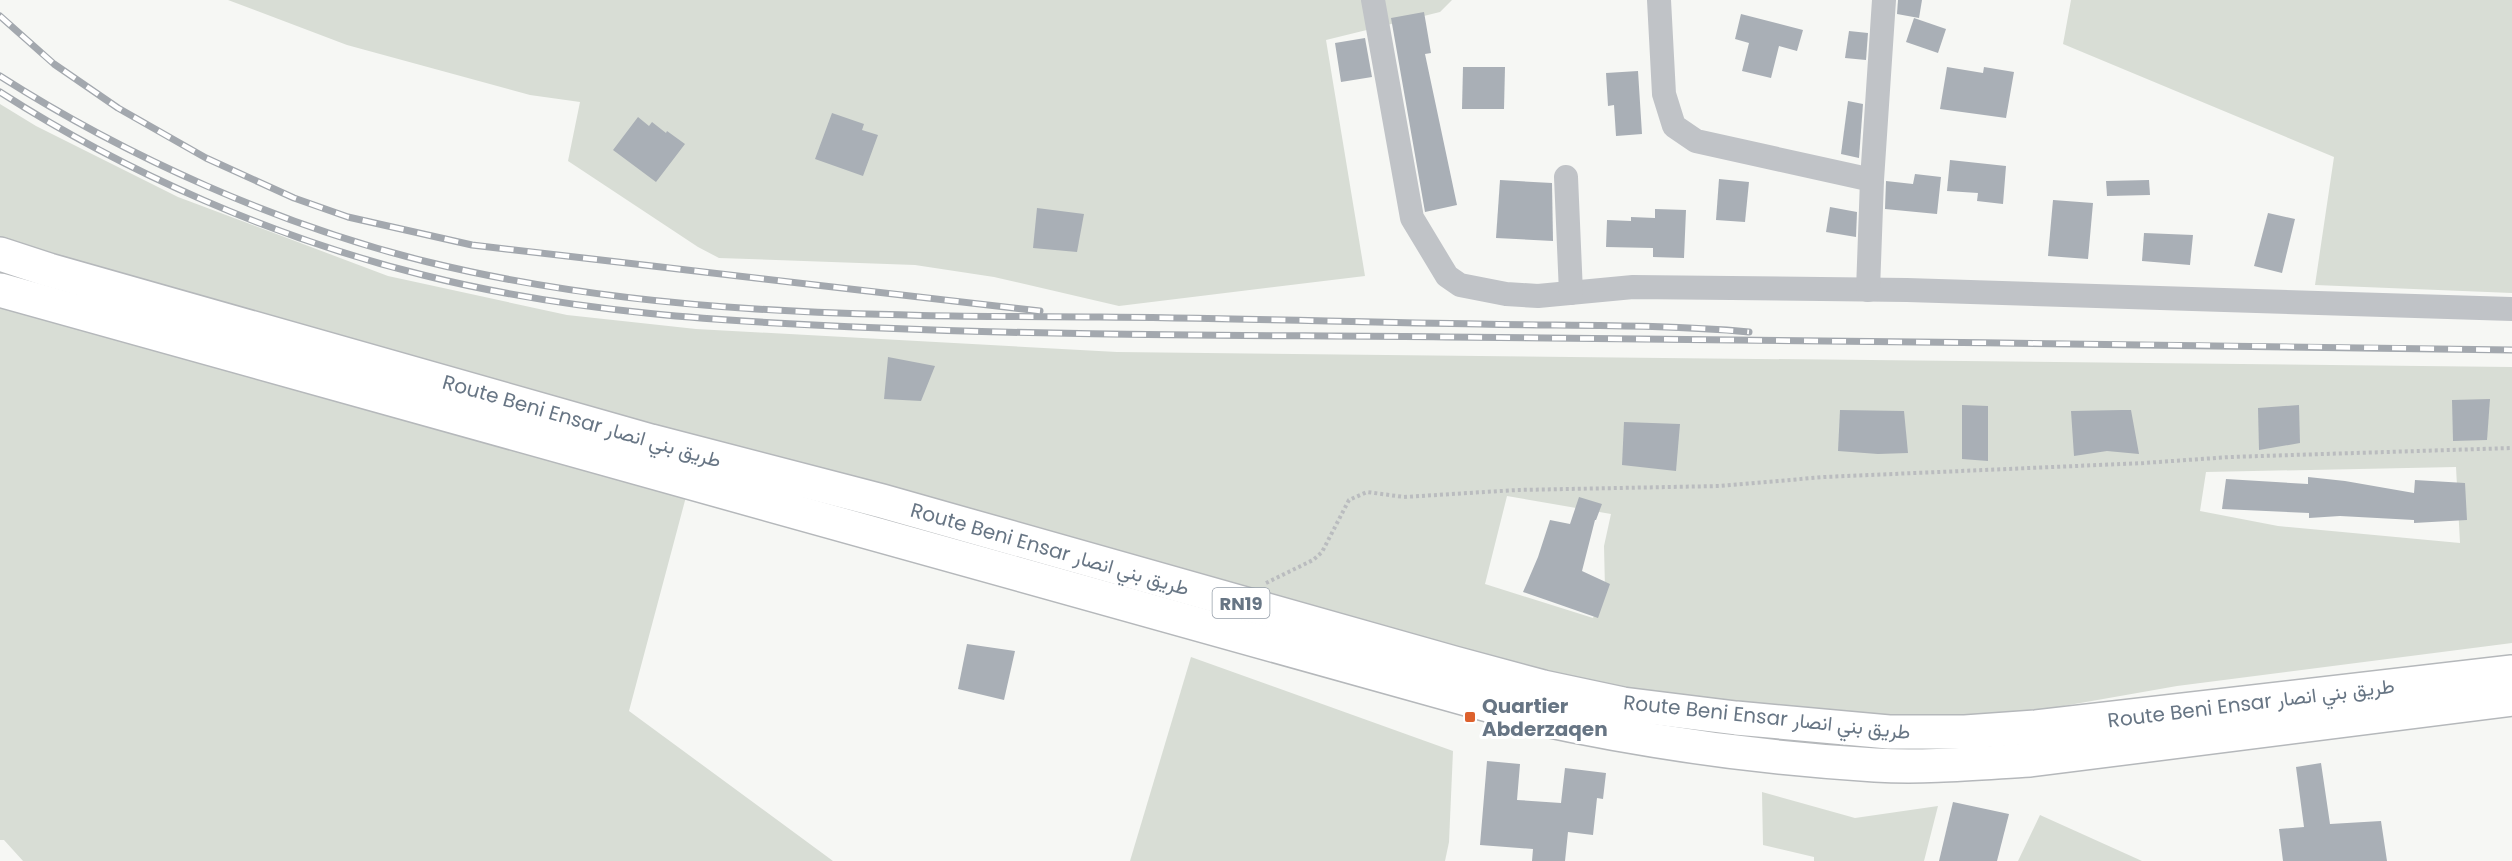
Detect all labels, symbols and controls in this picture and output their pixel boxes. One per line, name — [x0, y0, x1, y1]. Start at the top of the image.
street label: Route Beni Ensar طريق بني انصار — [439, 368, 725, 477]
street label: Route Beni Ensar طريق بني انصار — [907, 496, 1193, 605]
road number: RN19 — [1212, 588, 1270, 618]
street label: Route Beni Ensar طريق بني انصار — [2106, 672, 2396, 737]
street label: Route Beni Ensar طريق بني انصار — [1622, 688, 1912, 749]
place label: Quartier Abderzaqen — [1482, 692, 1608, 743]
marker: Quartier Abderzaqen — [1463, 710, 1477, 724]

